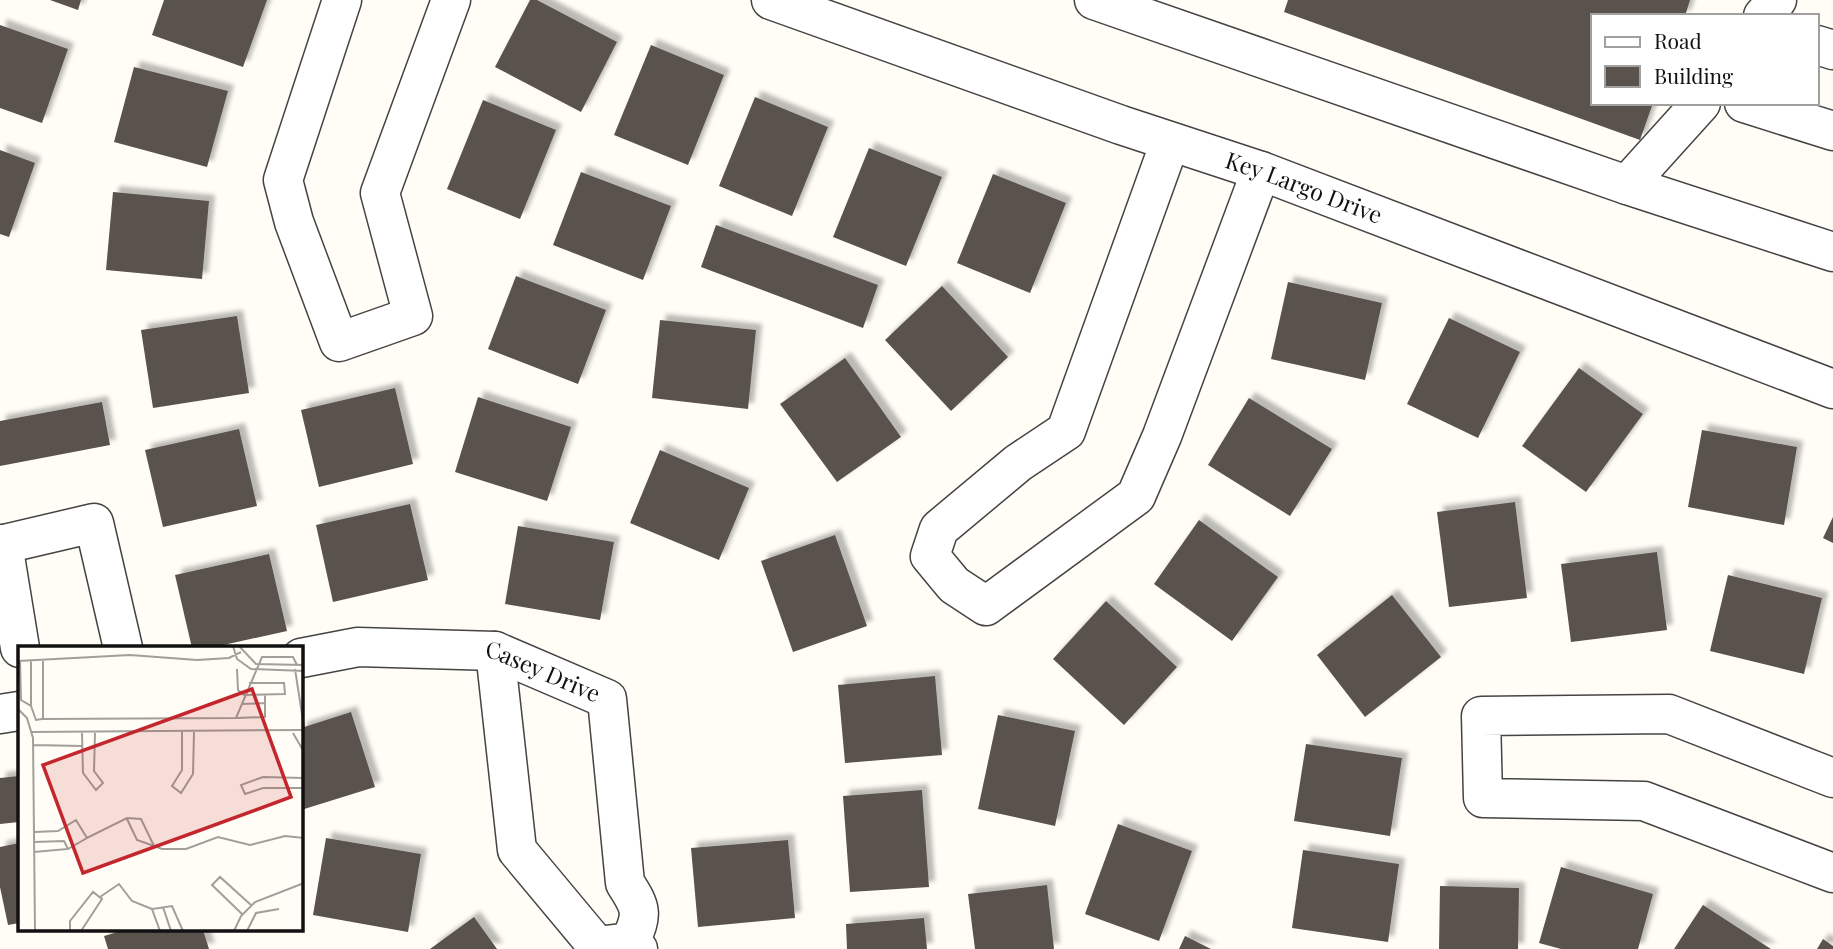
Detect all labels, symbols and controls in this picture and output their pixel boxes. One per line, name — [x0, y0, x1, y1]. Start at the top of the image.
legend — [1591, 14, 1819, 105]
text: Road — [1654, 26, 1702, 54]
text: Building — [1654, 61, 1733, 89]
street label: Key Largo Drive — [1222, 143, 1387, 230]
street label: Casey Drive — [485, 634, 605, 708]
inset map — [18, 646, 303, 932]

